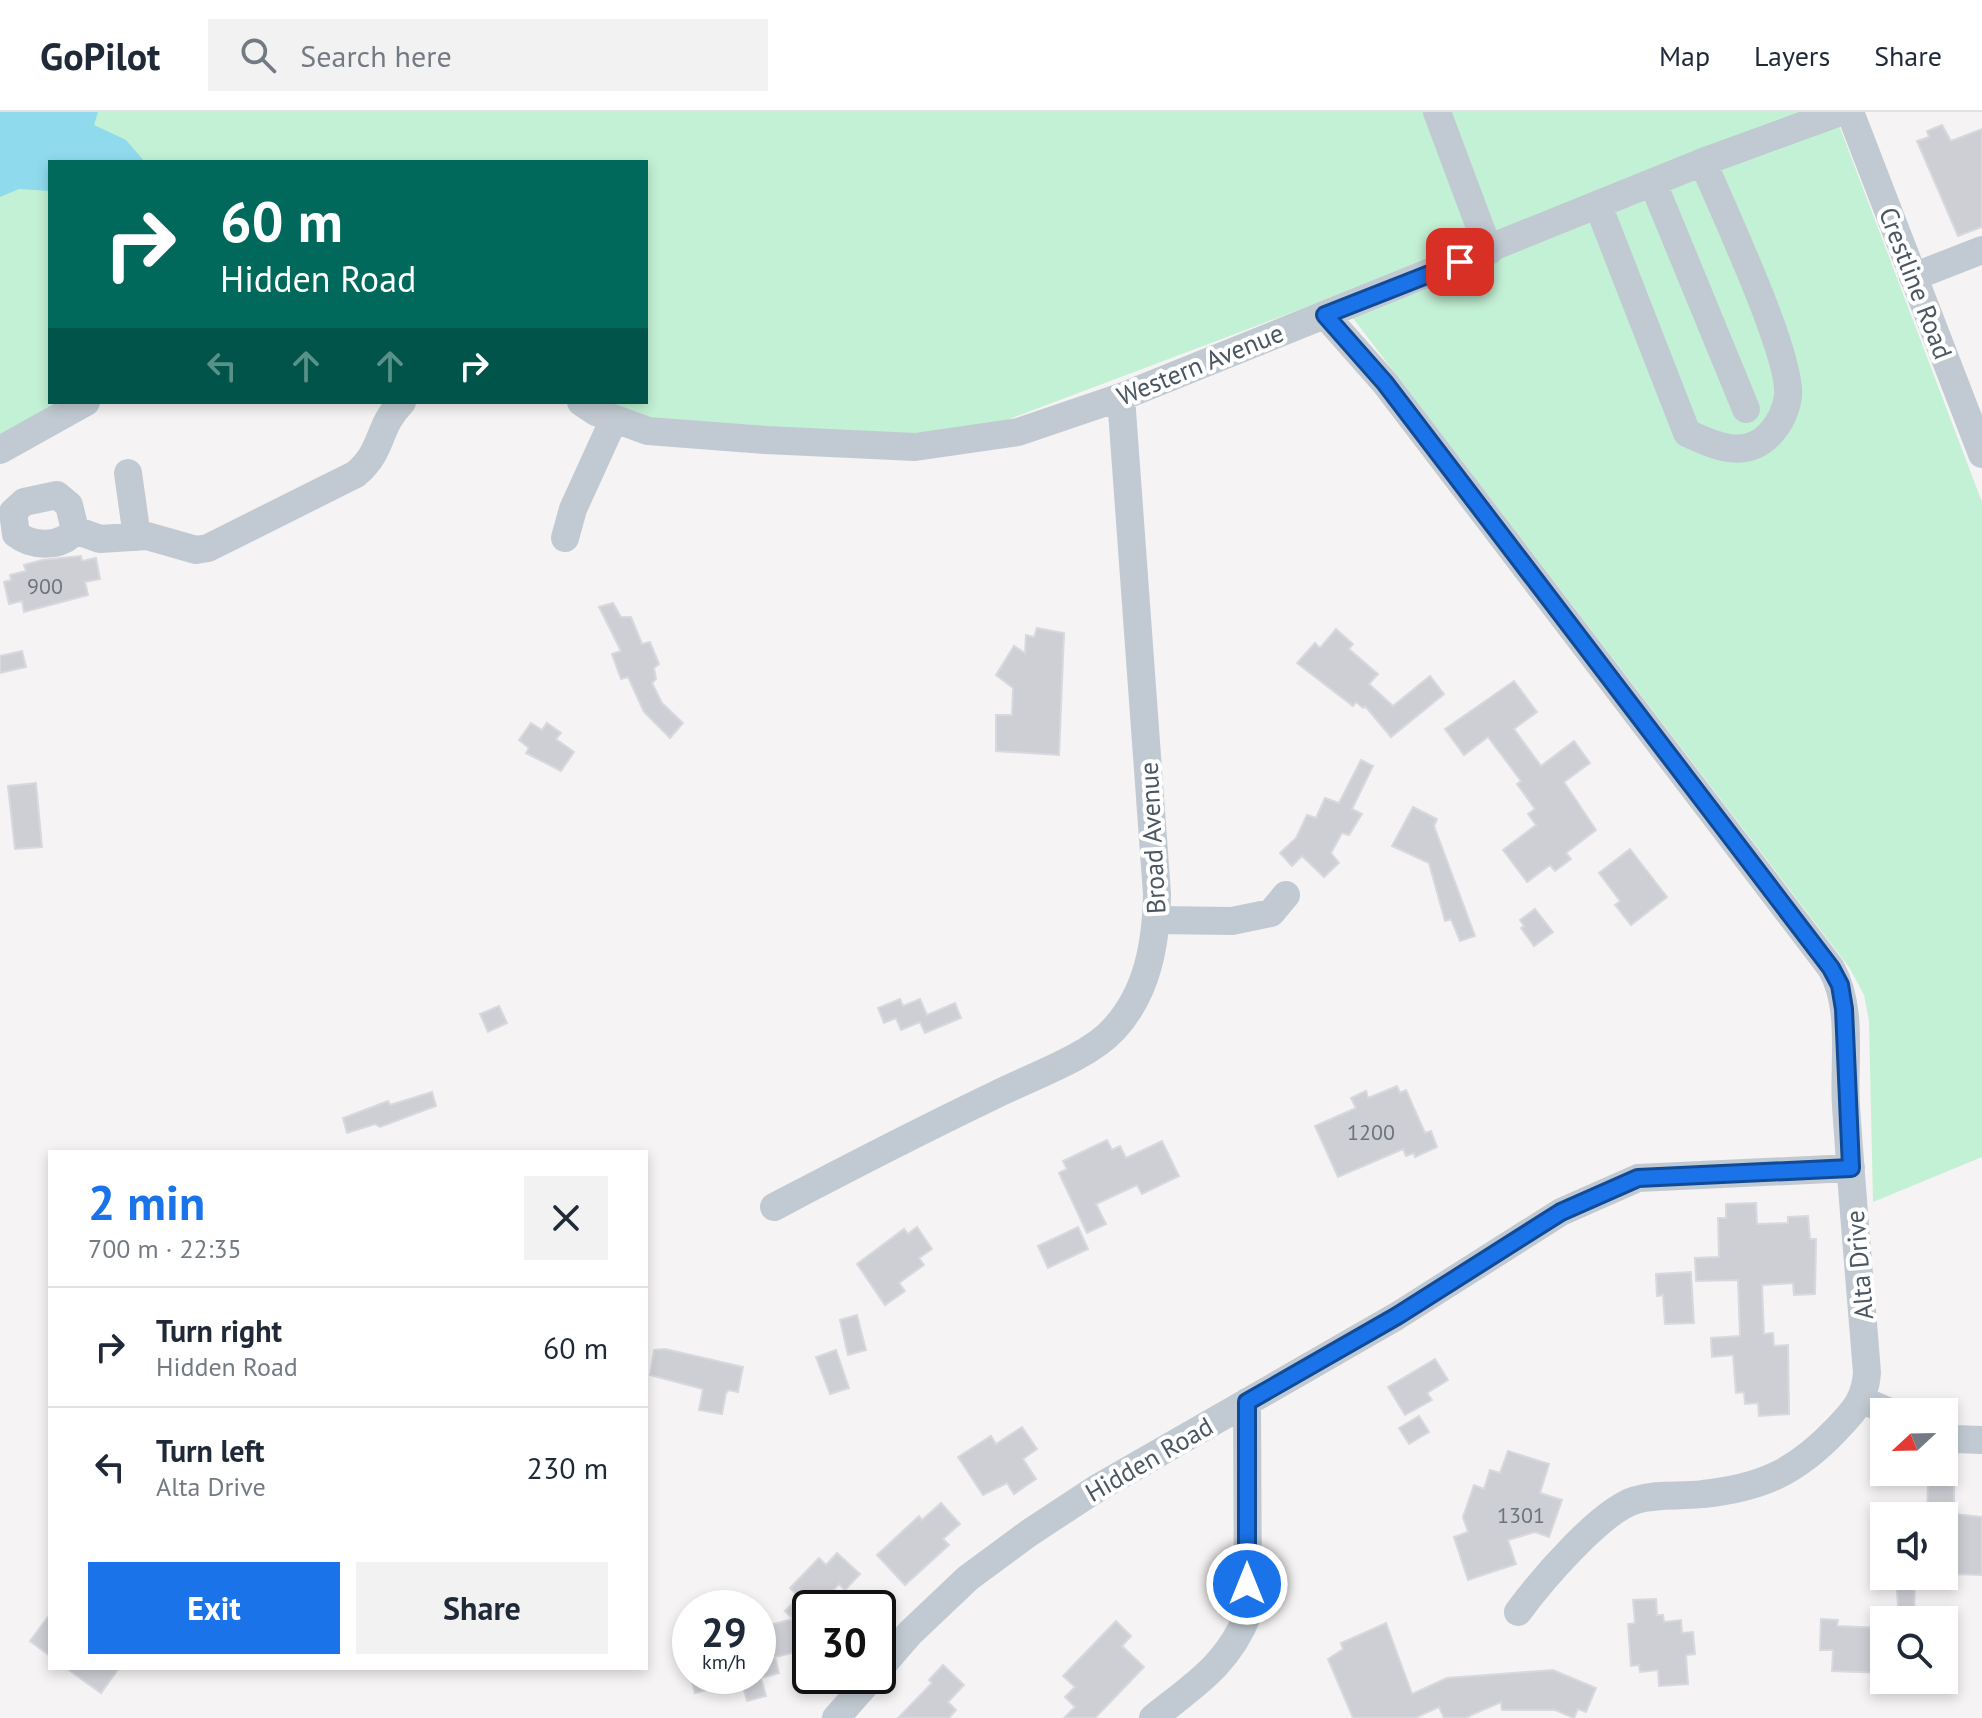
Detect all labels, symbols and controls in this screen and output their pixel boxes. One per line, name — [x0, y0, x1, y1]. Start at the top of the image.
search box — [208, 19, 768, 91]
text: GoPilot — [40, 31, 160, 80]
icon: search — [236, 33, 280, 77]
text: Search here — [300, 36, 452, 75]
text: Map — [1659, 37, 1710, 74]
text: Layers — [1754, 37, 1830, 74]
text: Share — [1874, 37, 1942, 74]
text: 60 m — [220, 185, 343, 257]
icon: right — [88, 192, 192, 296]
street label: Crestline Road — [1872, 202, 1960, 364]
pin — [1426, 228, 1494, 296]
icon: arrive — [1438, 240, 1482, 284]
text: Hidden Road — [220, 255, 416, 302]
street label: Western Avenue — [1112, 316, 1288, 412]
icon: left — [200, 344, 244, 388]
icon: ahead — [284, 344, 328, 388]
icon: ahead — [368, 344, 412, 388]
icon: right — [452, 344, 496, 388]
house number: 900 — [27, 572, 63, 600]
street label: Broad Avenue — [1132, 761, 1172, 915]
house number: 1200 — [1347, 1118, 1395, 1146]
text: 2 min — [88, 1171, 205, 1233]
button: close — [524, 1176, 608, 1260]
street label: Alta Drive — [1838, 1209, 1880, 1321]
text: 700 m · 22:35 — [88, 1232, 242, 1265]
text: Turn right — [156, 1311, 282, 1350]
icon: right — [88, 1325, 132, 1369]
text: 60 m — [543, 1328, 608, 1367]
text: Hidden Road — [156, 1350, 298, 1383]
north arrow — [1870, 1398, 1958, 1486]
map controls — [1870, 1398, 1958, 1694]
street label: Hidden Road — [1079, 1409, 1219, 1509]
text: Turn left — [156, 1431, 264, 1470]
icon: left — [88, 1445, 132, 1489]
text: 230 m — [527, 1448, 608, 1487]
text: Alta Drive — [156, 1470, 266, 1503]
house number: 1301 — [1497, 1501, 1545, 1529]
button: sound — [1870, 1502, 1958, 1590]
position arrow — [1205, 1542, 1289, 1626]
button: Exit — [88, 1562, 340, 1654]
button: Share — [356, 1562, 608, 1654]
speed limit sign: 30 — [792, 1590, 896, 1694]
text: 29 — [701, 1606, 747, 1658]
button: search — [1870, 1606, 1958, 1694]
text: km/h — [702, 1649, 746, 1675]

